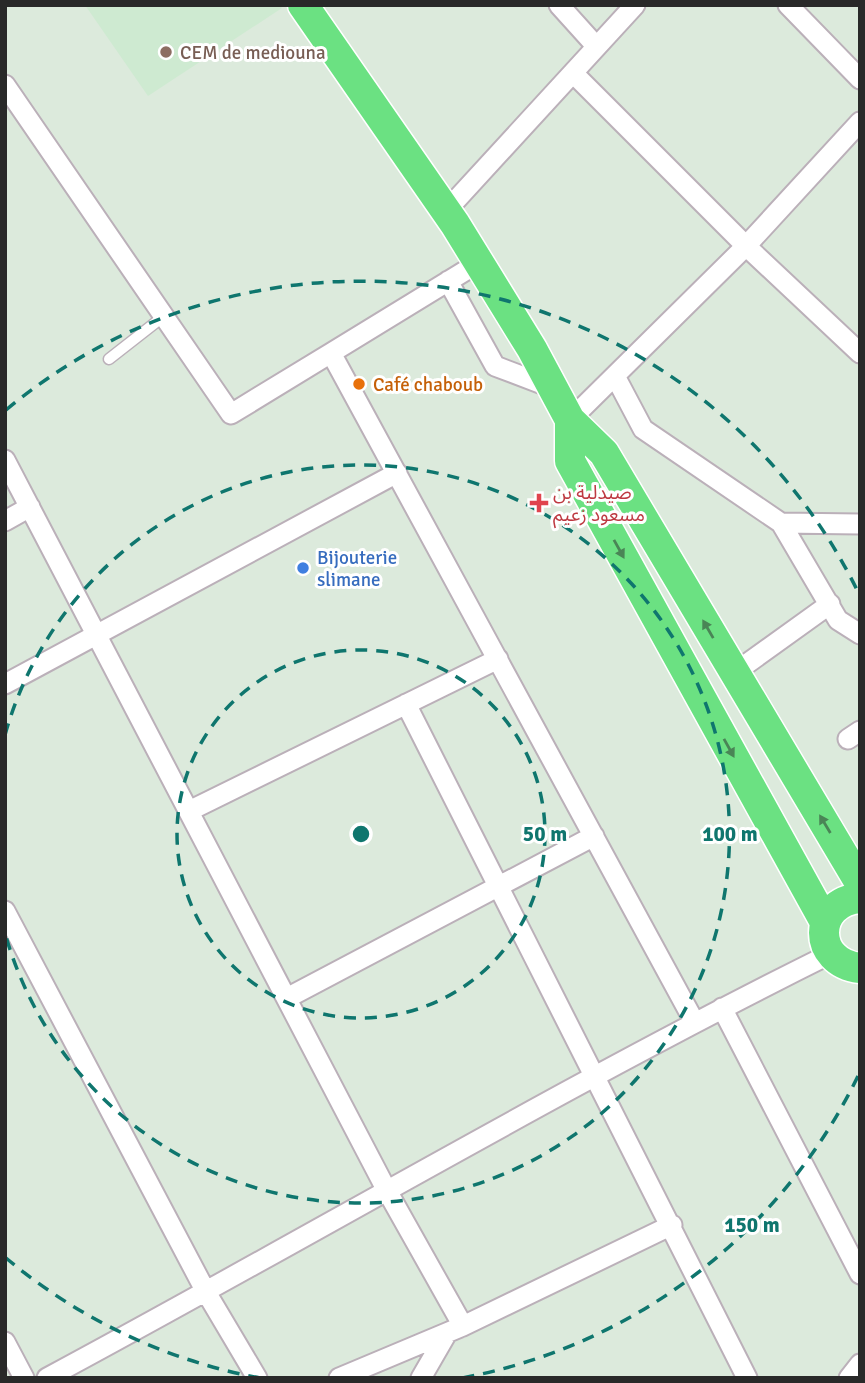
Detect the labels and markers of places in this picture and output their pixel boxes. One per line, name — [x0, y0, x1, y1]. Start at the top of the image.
place label: CEM de mediouna — [180, 41, 326, 65]
marker: CEM de mediouna — [158, 44, 174, 60]
place label: Café chaboub — [373, 373, 483, 397]
marker: Café chaboub — [351, 376, 367, 392]
place label: صيدلية بن مسعود زعيم — [553, 481, 645, 529]
marker: صيدلية بن مسعود زعيم — [531, 495, 547, 511]
place label: Bijouterie slimane — [317, 546, 397, 592]
marker: Bijouterie slimane — [295, 560, 311, 576]
centre of rings — [349, 822, 373, 846]

